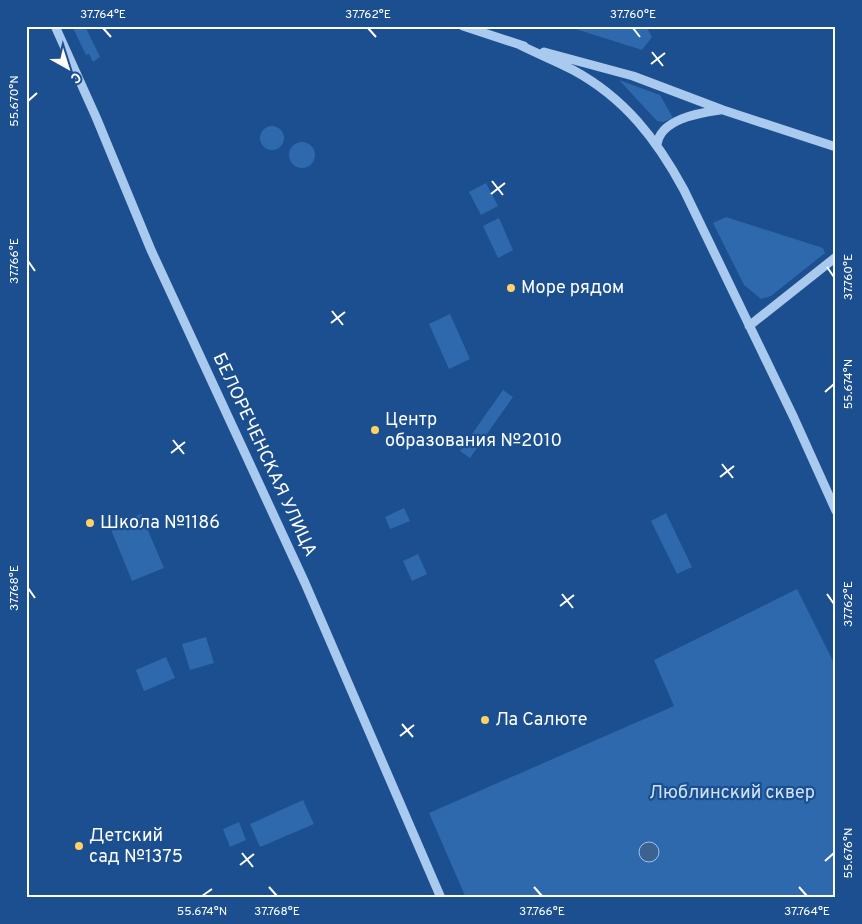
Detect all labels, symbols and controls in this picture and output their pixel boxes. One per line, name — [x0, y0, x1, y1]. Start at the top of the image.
text: 37.764°E — [80, 7, 126, 23]
text: 37.762°E — [345, 7, 391, 23]
text: 37.760°E — [610, 7, 656, 23]
north arrow — [42, 42, 92, 92]
text: С — [66, 68, 84, 86]
text: 55.670°N — [7, 75, 23, 127]
text: 37.766°E — [7, 238, 23, 284]
text: 37.760°E — [841, 254, 857, 300]
place label: Море рядом — [521, 277, 624, 300]
marker: Море рядом — [505, 282, 517, 294]
street label: БЕЛОРЕЧЕНСКАЯ УЛИЦА — [207, 350, 321, 560]
text: 55.674°N — [841, 359, 857, 409]
place label: Центр образования №2010 — [385, 409, 562, 453]
marker: Центр образования №2010 — [369, 424, 381, 436]
place label: Школа №1186 — [100, 512, 220, 535]
marker: Школа №1186 — [84, 517, 96, 529]
text: 37.768°E — [7, 565, 23, 611]
text: 37.762°E — [841, 581, 857, 627]
place label: Ла Салюте — [495, 709, 588, 732]
marker: Ла Салюте — [479, 714, 491, 726]
park label: Люблинский сквер — [649, 782, 815, 805]
place label: Детский сад №1375 — [89, 825, 183, 869]
text: 55.676°N — [841, 828, 857, 878]
marker: Детский сад №1375 — [73, 840, 85, 852]
text: 55.674°N — [177, 904, 227, 920]
text: 37.768°E — [254, 904, 300, 920]
text: 37.766°E — [519, 904, 565, 920]
text: 37.764°E — [784, 904, 830, 920]

